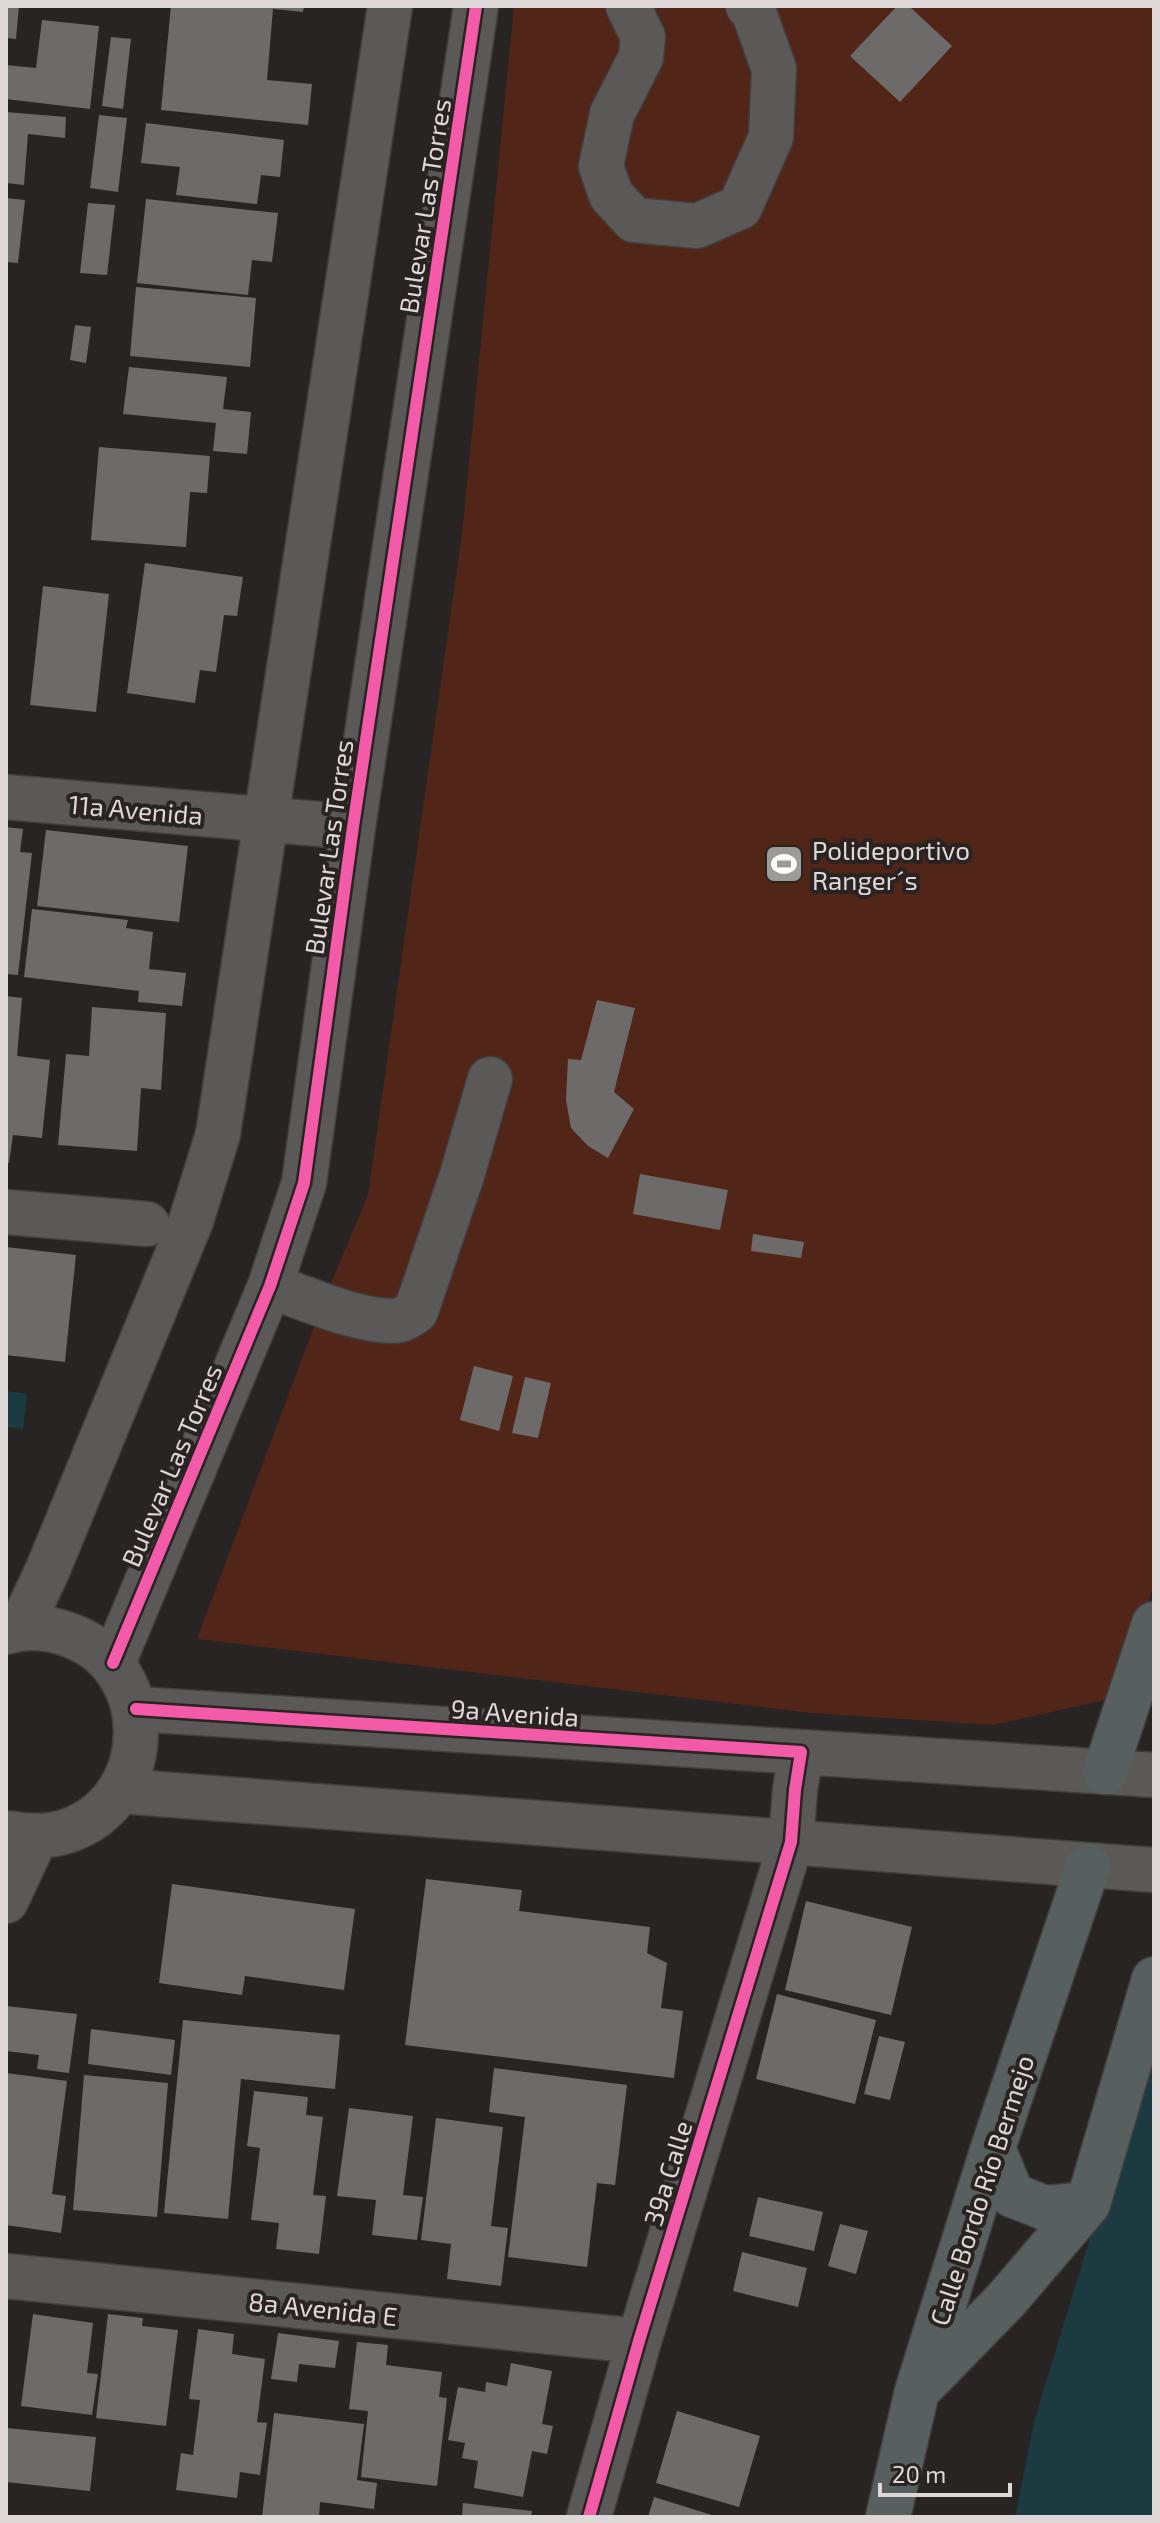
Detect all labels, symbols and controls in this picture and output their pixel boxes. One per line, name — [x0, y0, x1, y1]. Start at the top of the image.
street label: Bulevar Las Torres — [392, 96, 456, 316]
street label: Bulevar Las Torres — [298, 737, 358, 957]
street label: 11a Avenida — [68, 788, 204, 830]
place label: Polideportivo Ranger´s — [812, 834, 970, 895]
sports icon: Polideportivo Ranger´s — [763, 843, 805, 885]
street label: Bulevar Las Torres — [114, 1359, 228, 1571]
street label: 9a Avenida — [450, 1692, 580, 1732]
street label: Calle Bordo Río Bermejo — [923, 2051, 1039, 2329]
street label: 39a Calle — [636, 2117, 698, 2229]
street label: 8a Avenida E — [247, 2285, 399, 2331]
scale bar — [880, 2447, 1010, 2497]
text: 20 m — [892, 2459, 946, 2488]

